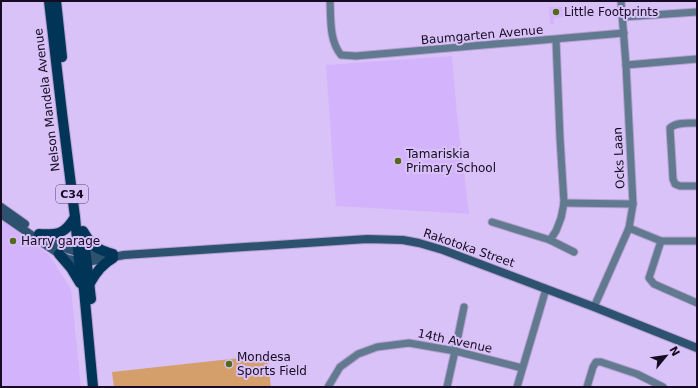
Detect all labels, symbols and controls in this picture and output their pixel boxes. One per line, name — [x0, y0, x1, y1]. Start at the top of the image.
place label: Little Footprints — [564, 5, 658, 19]
marker: Little Footprints — [551, 7, 561, 17]
street label: Baumgarten Avenue — [420, 23, 544, 47]
street label: Nelson Mandela Avenue — [31, 28, 63, 172]
street label: Ocks Laan — [610, 127, 628, 189]
place label: Tamariskia Primary School — [405, 147, 496, 175]
marker: Tamariskia Primary School — [393, 156, 403, 166]
road number: C34 — [56, 185, 88, 203]
street label: Rakotoka Street — [421, 226, 517, 270]
place label: Harry garage — [21, 234, 100, 248]
marker: Harry garage — [8, 236, 18, 246]
street label: 14th Avenue — [416, 326, 494, 356]
north arrow — [646, 336, 686, 376]
text: N — [666, 344, 682, 359]
place label: Mondesa Sports Field — [237, 350, 307, 378]
marker: Mondesa Sports Field — [224, 359, 234, 369]

